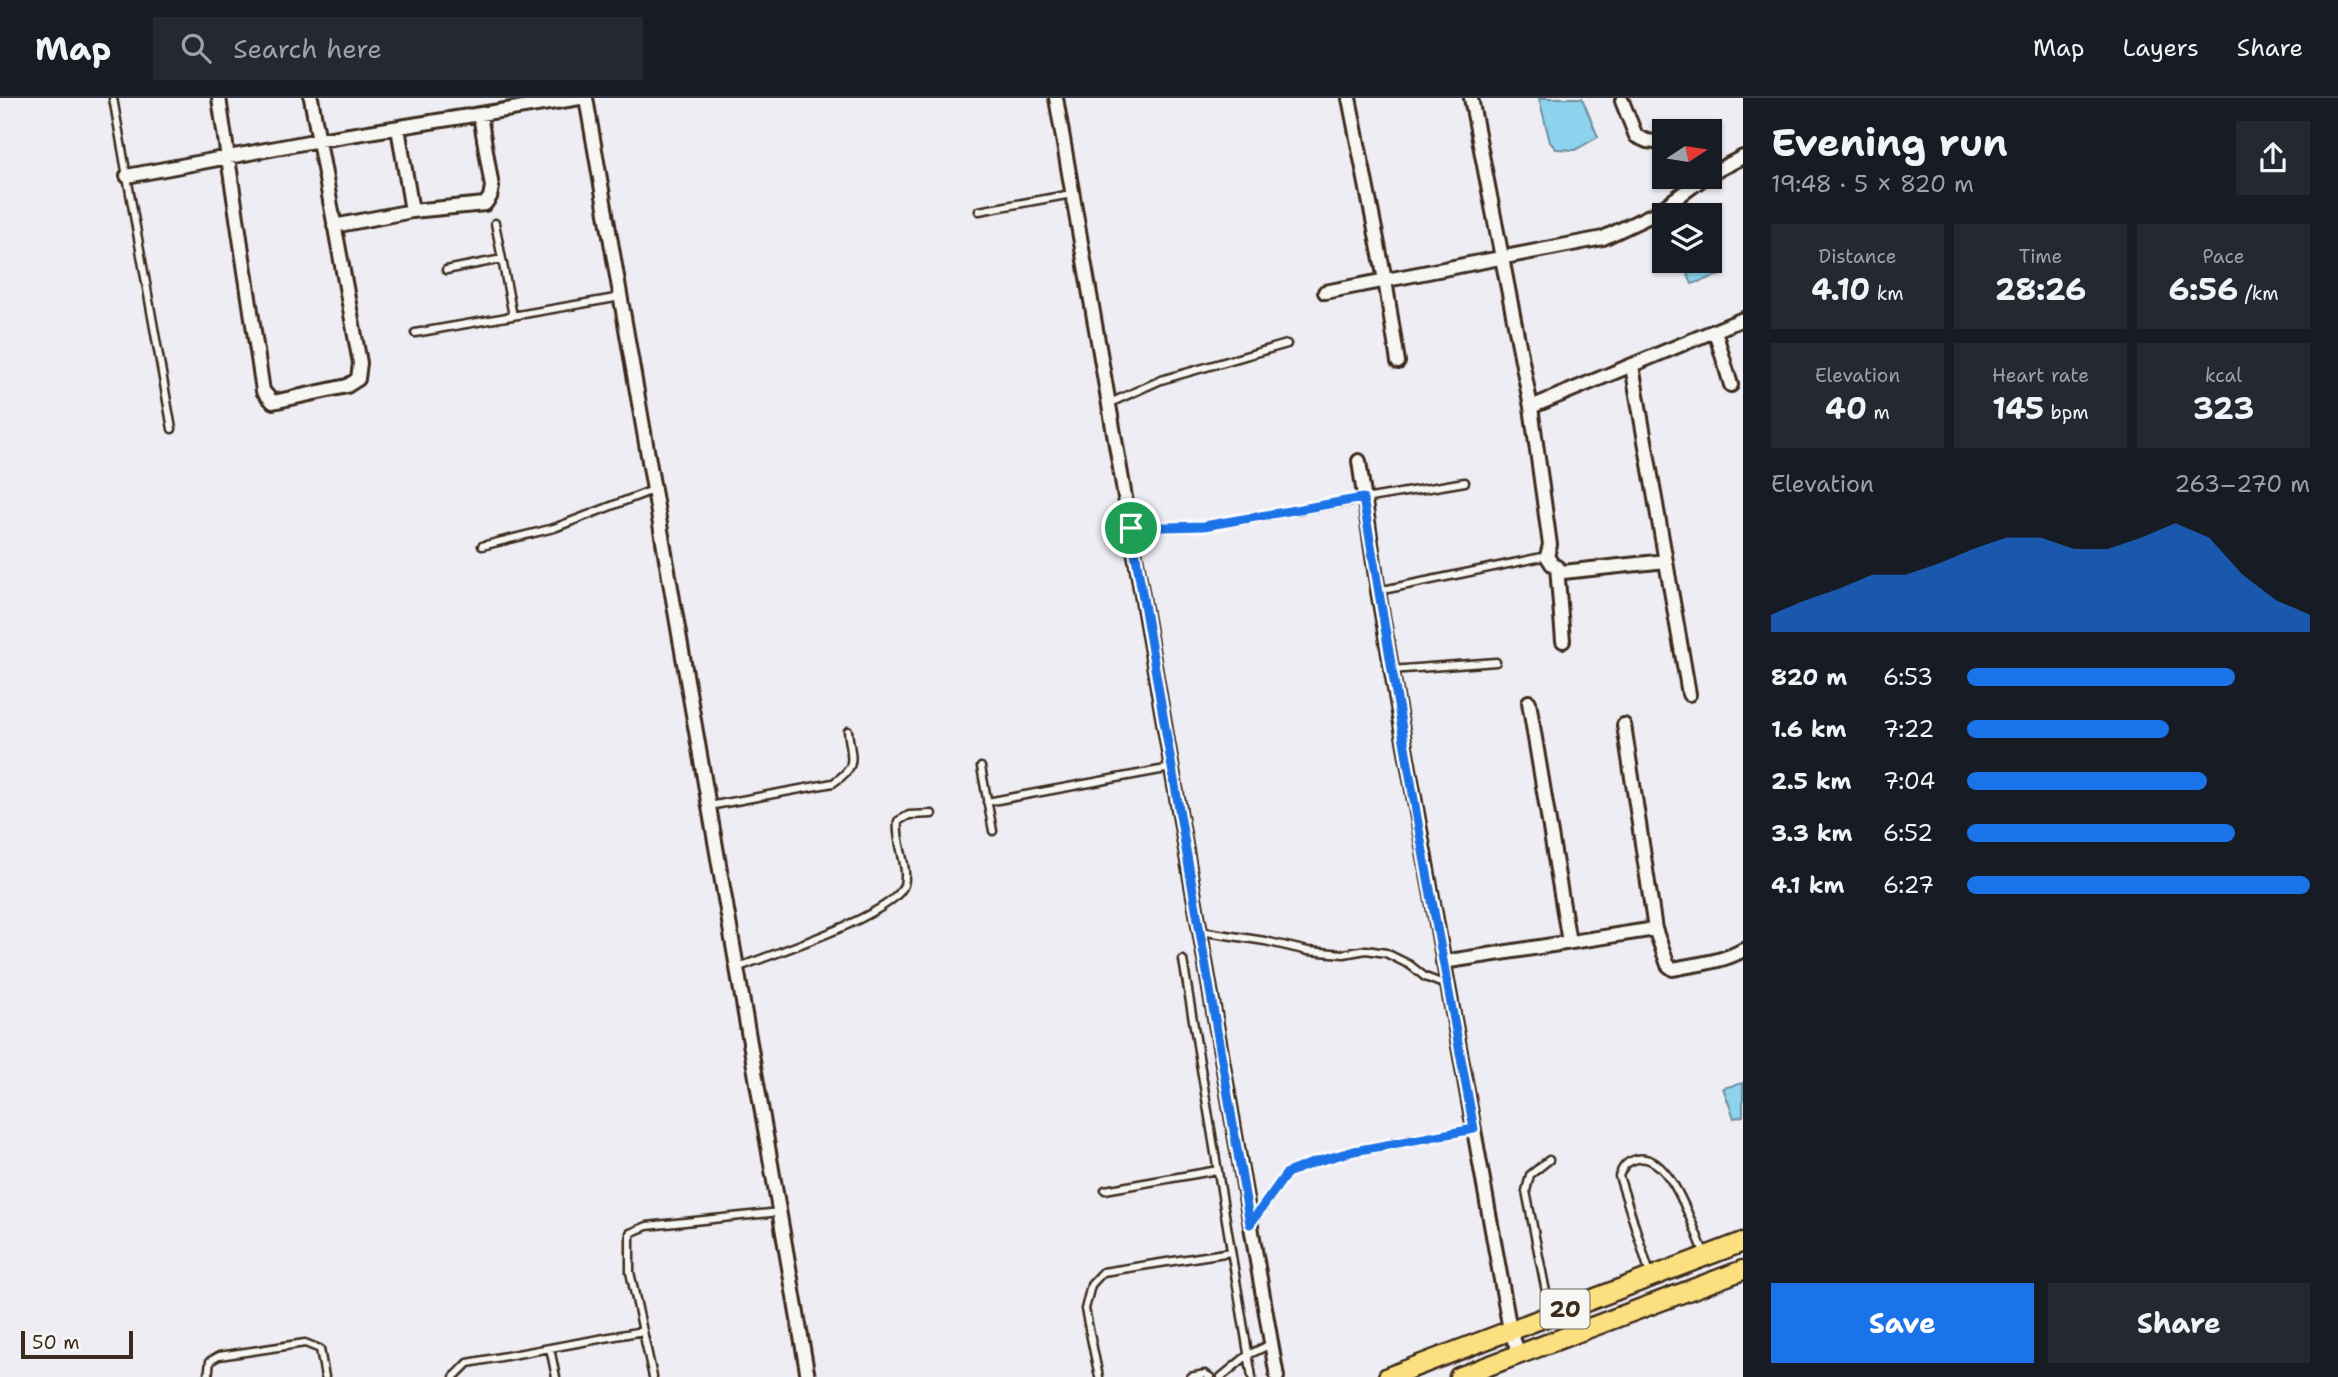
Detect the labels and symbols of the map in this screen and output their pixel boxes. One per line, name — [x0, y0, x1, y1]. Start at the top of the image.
north arrow — [1652, 119, 1722, 189]
pin — [1101, 498, 1161, 558]
road number: 20 — [1540, 1290, 1590, 1328]
scale bar — [21, 1328, 133, 1360]

